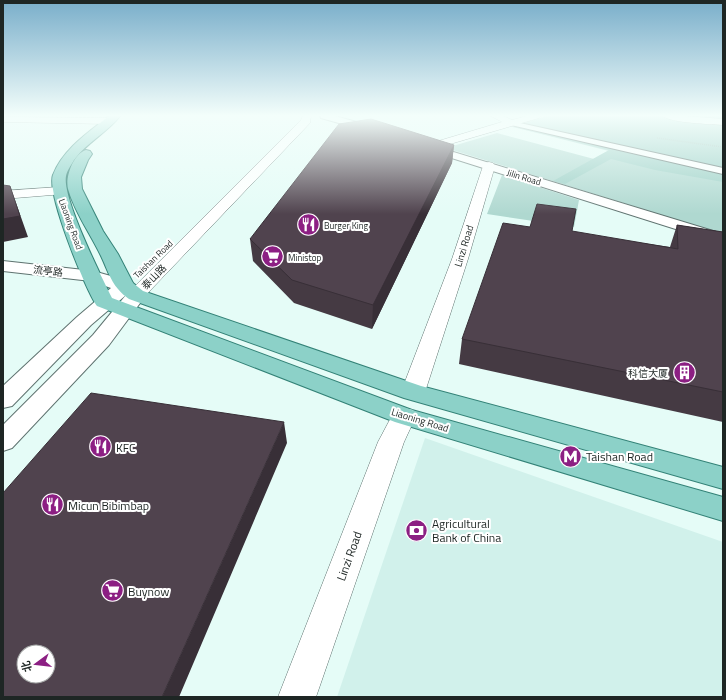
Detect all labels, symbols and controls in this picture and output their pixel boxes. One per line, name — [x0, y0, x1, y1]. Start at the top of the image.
street label: Jilin Road — [505, 166, 543, 188]
street label: Liaoning Road — [56, 197, 86, 251]
restaurant icon: Burger King — [295, 212, 321, 238]
place label: Burger King — [324, 219, 369, 232]
street label: Linzi Road — [451, 223, 477, 269]
street label: Taishan Road — [130, 237, 176, 281]
supermarket icon: Ministop — [259, 244, 285, 270]
place label: Ministop — [288, 251, 321, 264]
street label: 泰山路 — [138, 261, 170, 293]
street label: 流亭路 — [32, 262, 64, 280]
building icon: 科信大厦 — [671, 360, 697, 386]
place label: 科信大厦 — [628, 366, 668, 381]
street label: Liaoning Road — [389, 404, 451, 436]
restaurant icon: KFC — [87, 434, 113, 460]
place label: KFC — [116, 438, 136, 457]
metro station icon: Taishan Road — [557, 443, 583, 469]
place label: Taishan Road — [586, 447, 653, 466]
restaurant icon: Micun Bibimbap — [39, 492, 65, 518]
place label: Micun Bibimbap — [68, 496, 149, 515]
place label: Agricultural Bank of China — [432, 514, 501, 547]
bank icon: Agricultural Bank of China — [403, 517, 429, 543]
street label: Linzi Road — [331, 529, 367, 583]
supermarket icon: Buynow — [100, 578, 126, 604]
place label: Buynow — [128, 582, 169, 601]
north arrow — [16, 644, 56, 684]
text: 北 — [17, 659, 35, 674]

